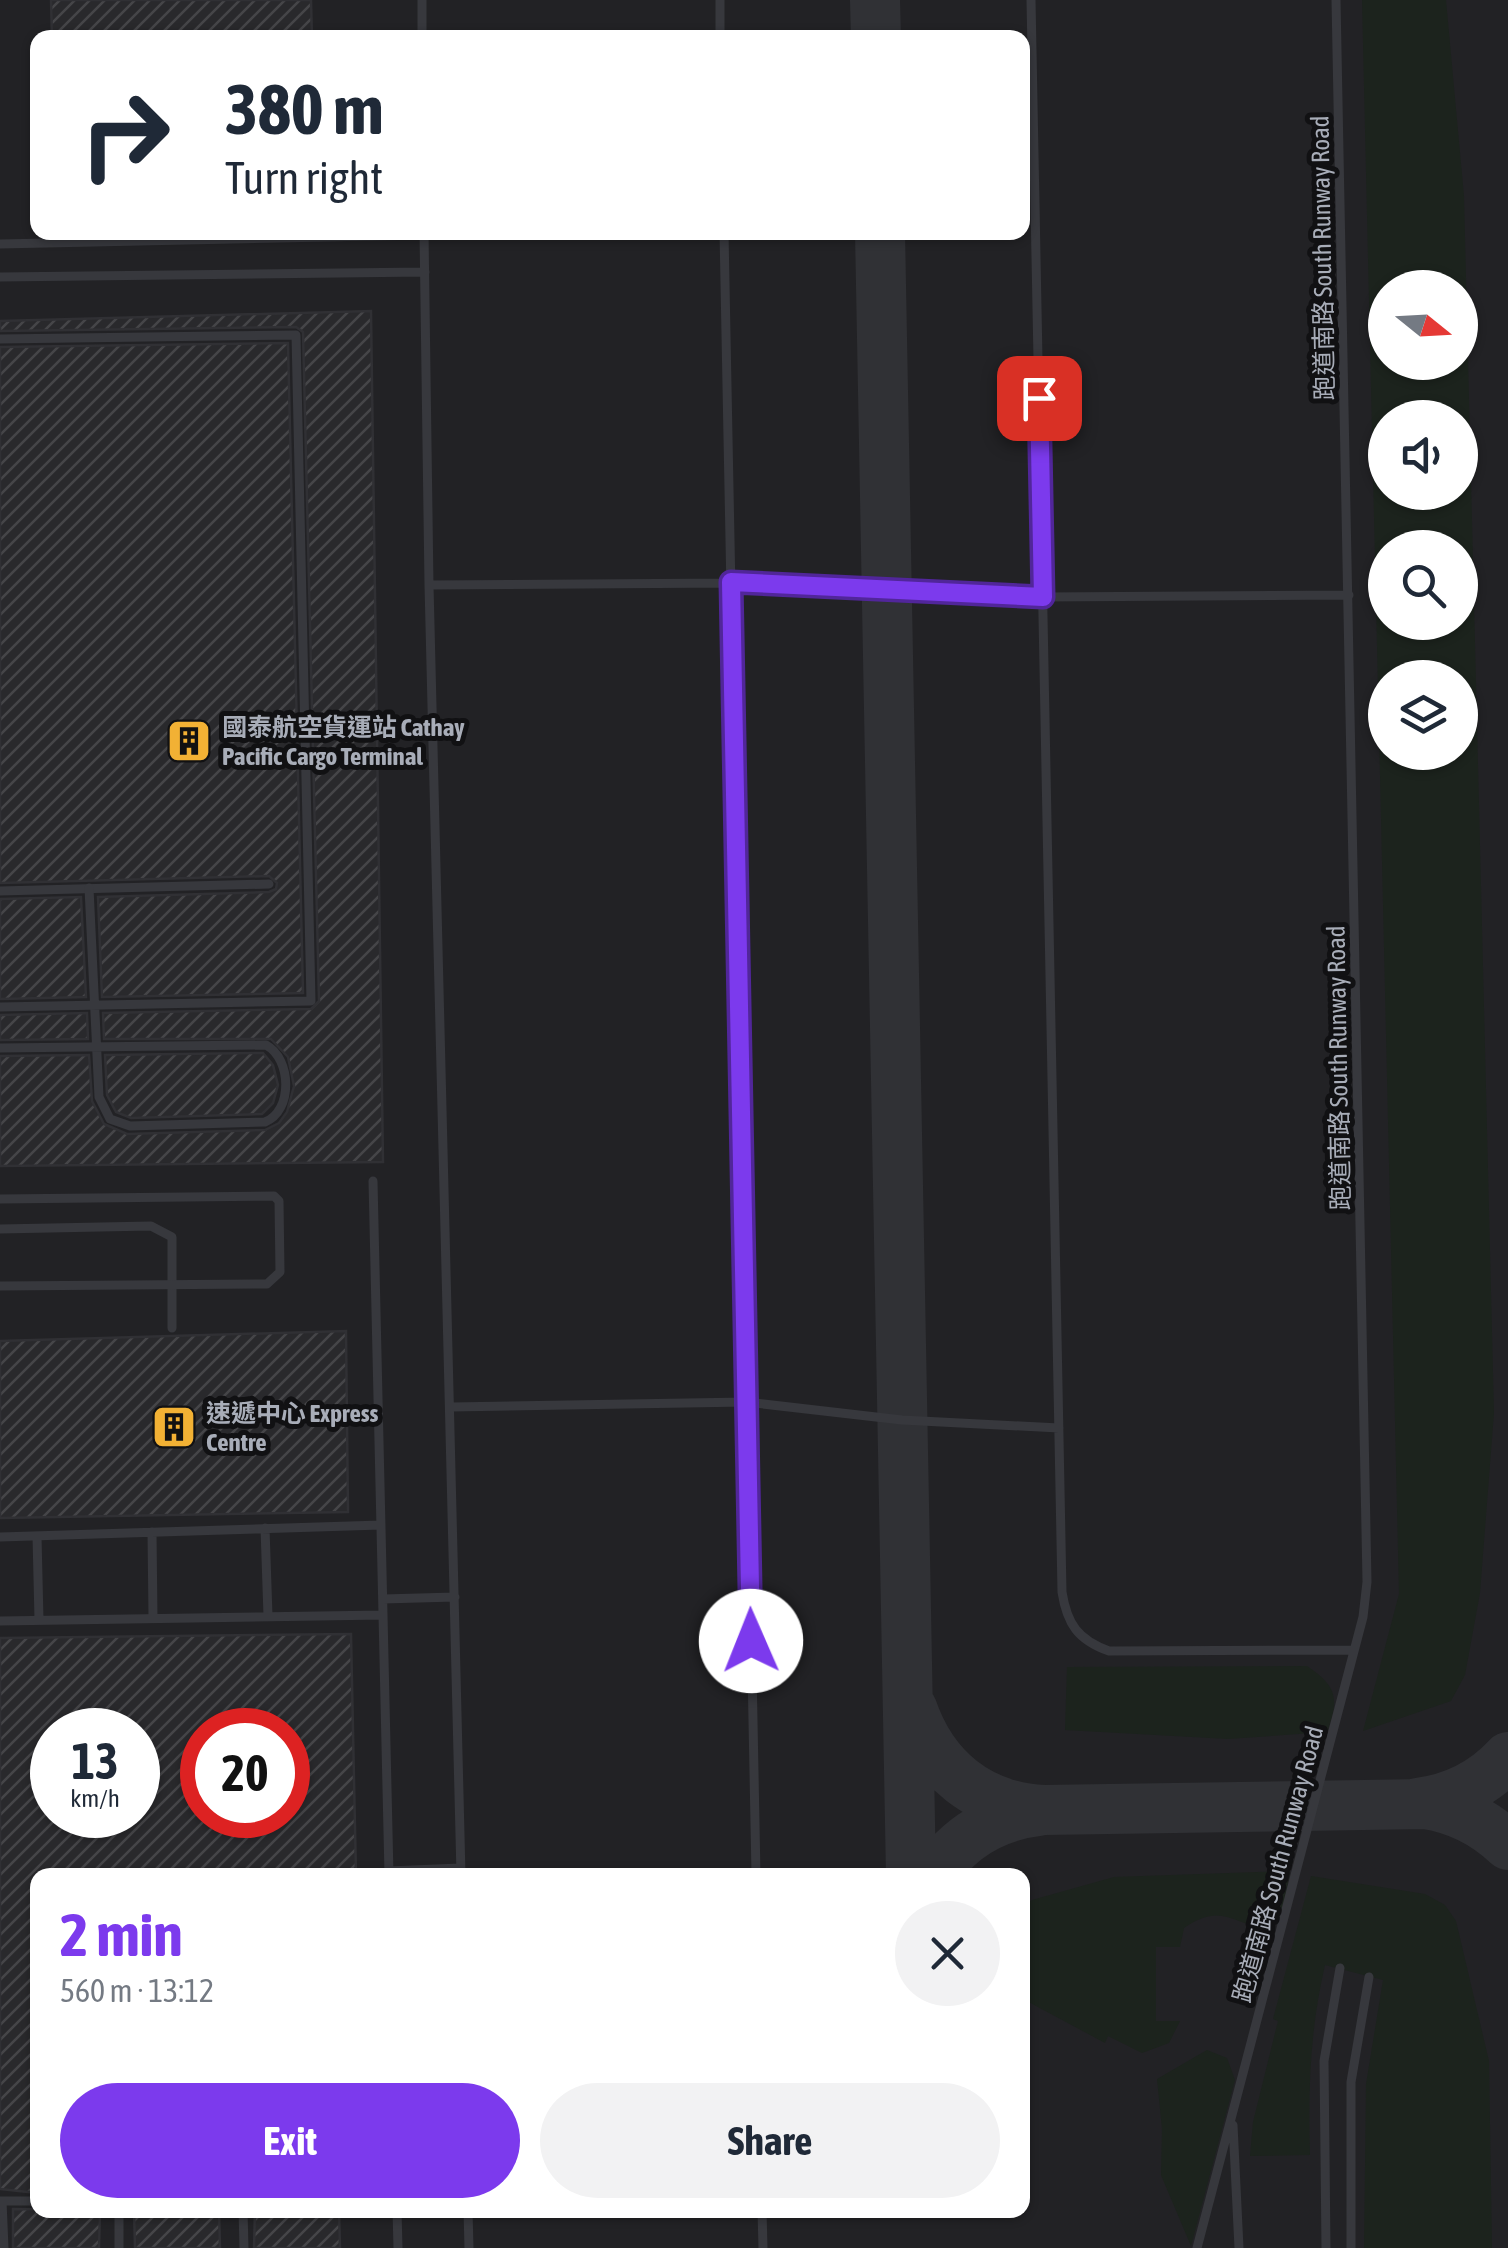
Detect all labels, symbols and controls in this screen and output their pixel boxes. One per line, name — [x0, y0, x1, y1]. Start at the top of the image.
text: 380 m — [225, 69, 384, 149]
icon: right — [60, 70, 190, 200]
street label: 跑道南路 South Runway Road — [1306, 115, 1338, 401]
text: Turn right — [225, 152, 383, 204]
north arrow — [1368, 270, 1478, 380]
map controls — [1368, 270, 1478, 770]
pin — [997, 356, 1082, 441]
icon: arrive — [1012, 371, 1067, 426]
button: sound — [1368, 400, 1478, 510]
button: search — [1368, 530, 1478, 640]
button: layers — [1368, 660, 1478, 770]
place label: 國泰航空貨運站 Cathay Pacific Cargo Terminal — [222, 713, 465, 770]
building icon: 國泰航空貨運站 Cathay Pacific Cargo Terminal — [166, 718, 212, 764]
street label: 跑道南路 South Runway Road — [1322, 925, 1354, 1211]
place label: 速遞中心 Express Centre — [206, 1399, 379, 1456]
building icon: 速遞中心 Express Centre — [151, 1404, 197, 1450]
position arrow — [699, 1589, 803, 1693]
speed limit sign: 20 — [180, 1708, 310, 1838]
street label: 跑道南路 South Runway Road — [1228, 1723, 1328, 2005]
text: 13 — [71, 1732, 118, 1790]
text: km/h — [70, 1784, 120, 1812]
text: 2 min — [60, 1900, 183, 1969]
button: close — [895, 1901, 1000, 2006]
text: 560 m · 13:12 — [60, 1972, 214, 2009]
button: Exit — [60, 2083, 520, 2198]
button: Share — [540, 2083, 1000, 2198]

